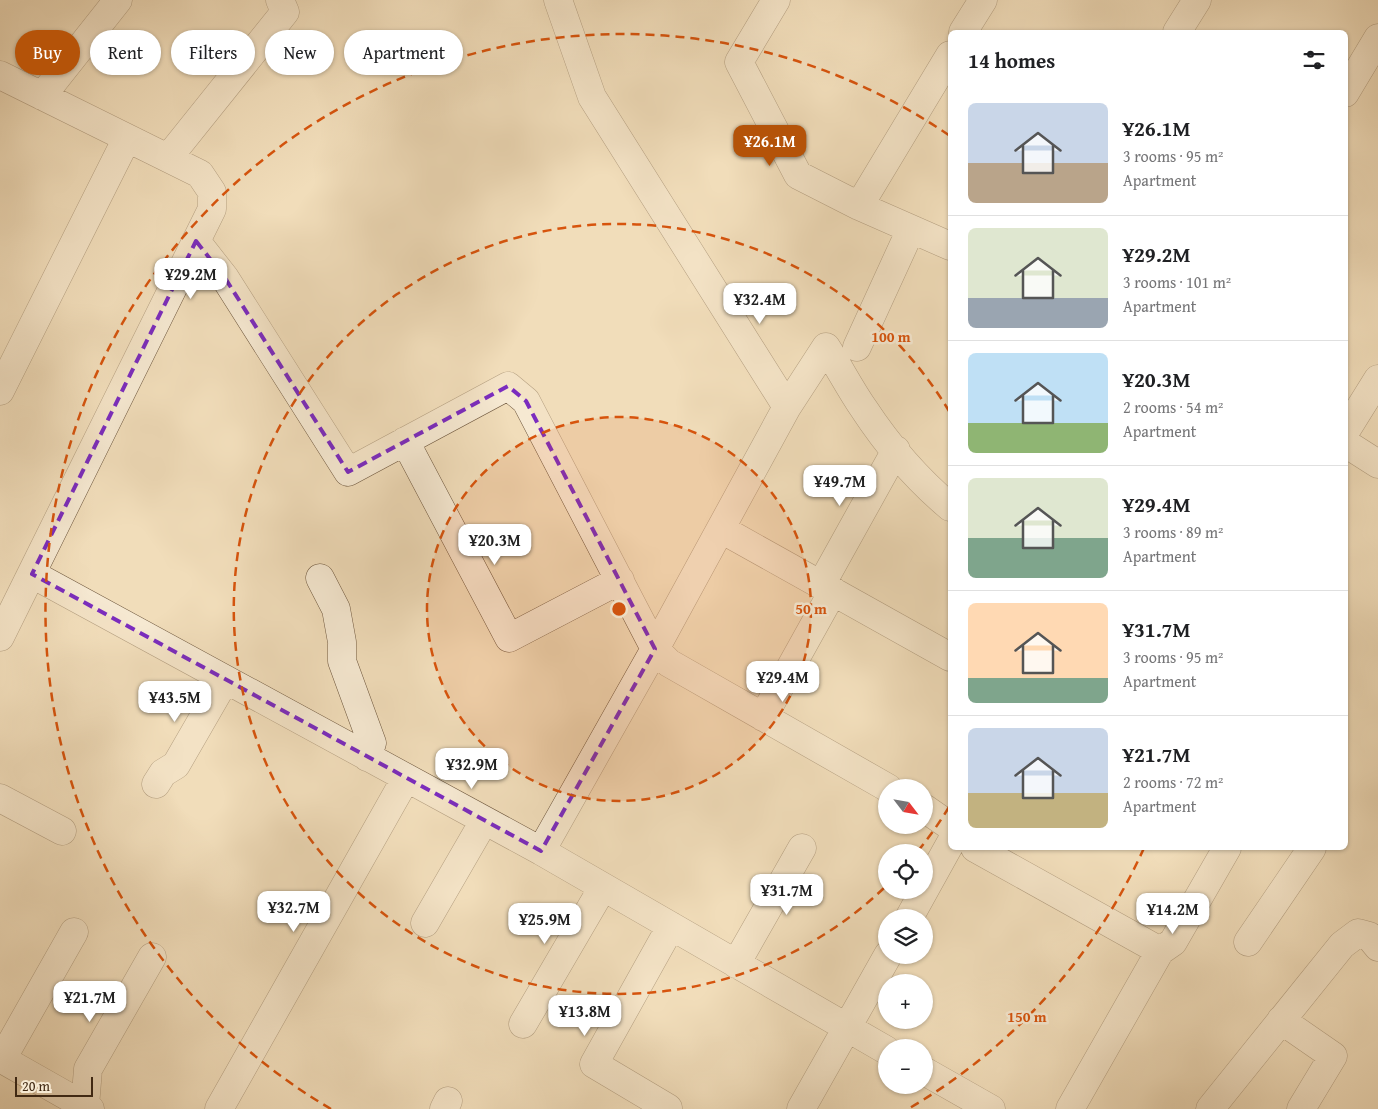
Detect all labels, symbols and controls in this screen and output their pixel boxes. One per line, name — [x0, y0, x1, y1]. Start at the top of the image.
chip: Buy — [15, 30, 80, 75]
chip: Rent — [90, 30, 161, 75]
chip: Filters — [171, 30, 255, 75]
chip: New — [265, 30, 334, 75]
chip: Apartment — [344, 30, 463, 75]
text: 14 homes — [968, 45, 1055, 76]
icon: filters — [1300, 46, 1328, 74]
text: ¥26.1M — [1123, 113, 1191, 144]
icon: home — [1008, 123, 1068, 183]
pin: ¥26.1M — [729, 124, 811, 167]
text: ¥26.1M — [744, 129, 796, 153]
text: 3 rooms · 95 m² — [1123, 144, 1223, 168]
text: Apartment — [1123, 168, 1196, 192]
text: ¥29.2M — [1123, 239, 1191, 270]
icon: home — [1008, 248, 1068, 308]
pin: ¥29.2M — [150, 258, 232, 300]
text: ¥29.2M — [165, 262, 217, 286]
text: 3 rooms · 101 m² — [1123, 270, 1231, 294]
pin: ¥32.4M — [719, 282, 801, 325]
text: ¥32.4M — [734, 287, 786, 311]
text: Apartment — [1123, 294, 1196, 318]
text: 100 m — [871, 326, 911, 347]
text: ¥20.3M — [1123, 364, 1191, 395]
icon: home — [1008, 373, 1068, 433]
text: 2 rooms · 54 m² — [1123, 395, 1223, 419]
text: Apartment — [1123, 419, 1196, 443]
pin: ¥49.7M — [799, 464, 881, 507]
text: ¥49.7M — [814, 469, 866, 493]
text: ¥29.4M — [1123, 489, 1191, 520]
icon: home — [1008, 498, 1068, 558]
text: 3 rooms · 89 m² — [1123, 520, 1223, 544]
pin: ¥20.3M — [454, 524, 536, 566]
text: ¥20.3M — [469, 528, 521, 552]
text: Apartment — [1123, 544, 1196, 568]
text: 50 m — [795, 598, 827, 619]
centre of rings — [610, 600, 628, 618]
text: ¥31.7M — [1123, 614, 1191, 645]
icon: home — [1008, 623, 1068, 683]
text: 3 rooms · 95 m² — [1123, 645, 1223, 669]
pin: ¥29.4M — [742, 660, 824, 703]
text: ¥29.4M — [757, 665, 809, 689]
text: Apartment — [1123, 669, 1196, 693]
pin: ¥43.5M — [134, 680, 216, 723]
text: ¥43.5M — [149, 685, 201, 709]
text: ¥21.7M — [1123, 739, 1191, 770]
pin: ¥32.9M — [431, 748, 513, 790]
icon: home — [1008, 748, 1068, 808]
text: ¥32.9M — [446, 752, 498, 776]
text: 2 rooms · 72 m² — [1123, 770, 1223, 794]
north arrow — [878, 779, 932, 834]
map controls — [878, 779, 933, 1094]
text: Apartment — [1123, 794, 1196, 818]
button: locate — [878, 844, 933, 899]
pin: ¥31.7M — [746, 874, 828, 916]
text: ¥31.7M — [761, 878, 813, 902]
pin: ¥32.7M — [253, 890, 335, 933]
pin: ¥14.2M — [1132, 892, 1214, 935]
text: ¥32.7M — [268, 895, 320, 919]
text: ¥14.2M — [1147, 897, 1199, 921]
pin: ¥25.9M — [504, 902, 586, 945]
text: ¥25.9M — [519, 907, 571, 931]
button: layers — [878, 909, 933, 964]
button: + — [878, 974, 933, 1029]
pin: ¥21.7M — [49, 980, 131, 1023]
text: ¥21.7M — [64, 985, 116, 1009]
pin: ¥13.8M — [544, 994, 626, 1037]
text: ¥13.8M — [559, 999, 611, 1023]
text: 150 m — [1007, 1006, 1047, 1027]
button: − — [878, 1039, 933, 1094]
scale bar — [15, 1074, 92, 1097]
text: 20 m — [22, 1076, 50, 1096]

